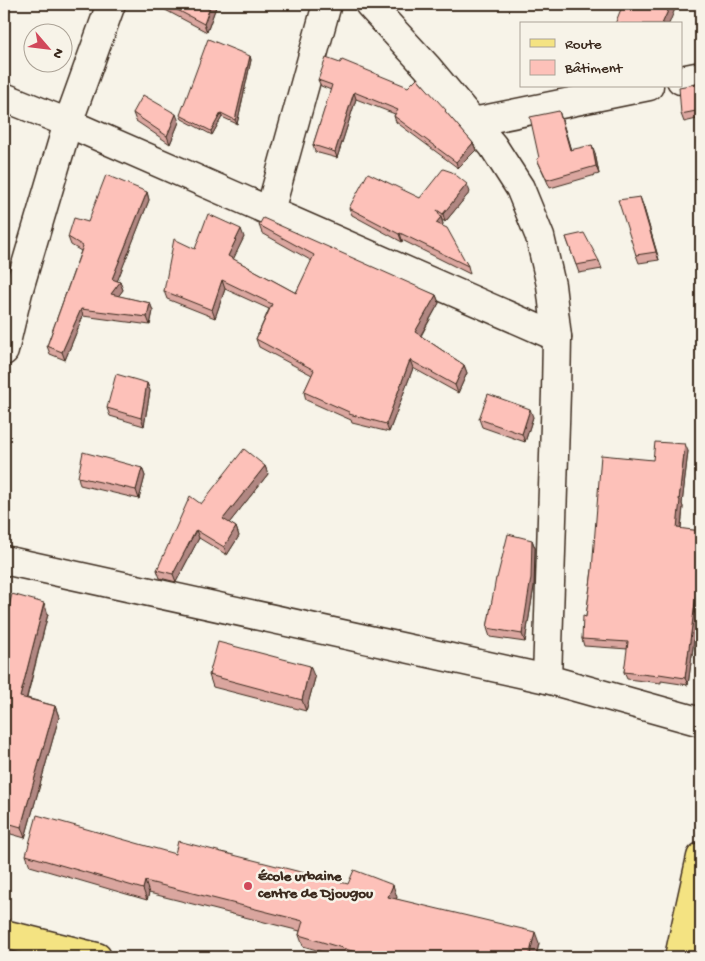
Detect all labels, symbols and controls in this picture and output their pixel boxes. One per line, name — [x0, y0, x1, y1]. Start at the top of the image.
north arrow — [22, 22, 72, 72]
legend — [520, 22, 682, 88]
text: Route — [565, 36, 602, 54]
text: N — [48, 45, 67, 61]
text: Bâtiment — [564, 60, 624, 78]
place label: École urbaine centre de Djougou — [258, 868, 374, 903]
marker: École urbaine centre de Djougou — [242, 880, 254, 892]

